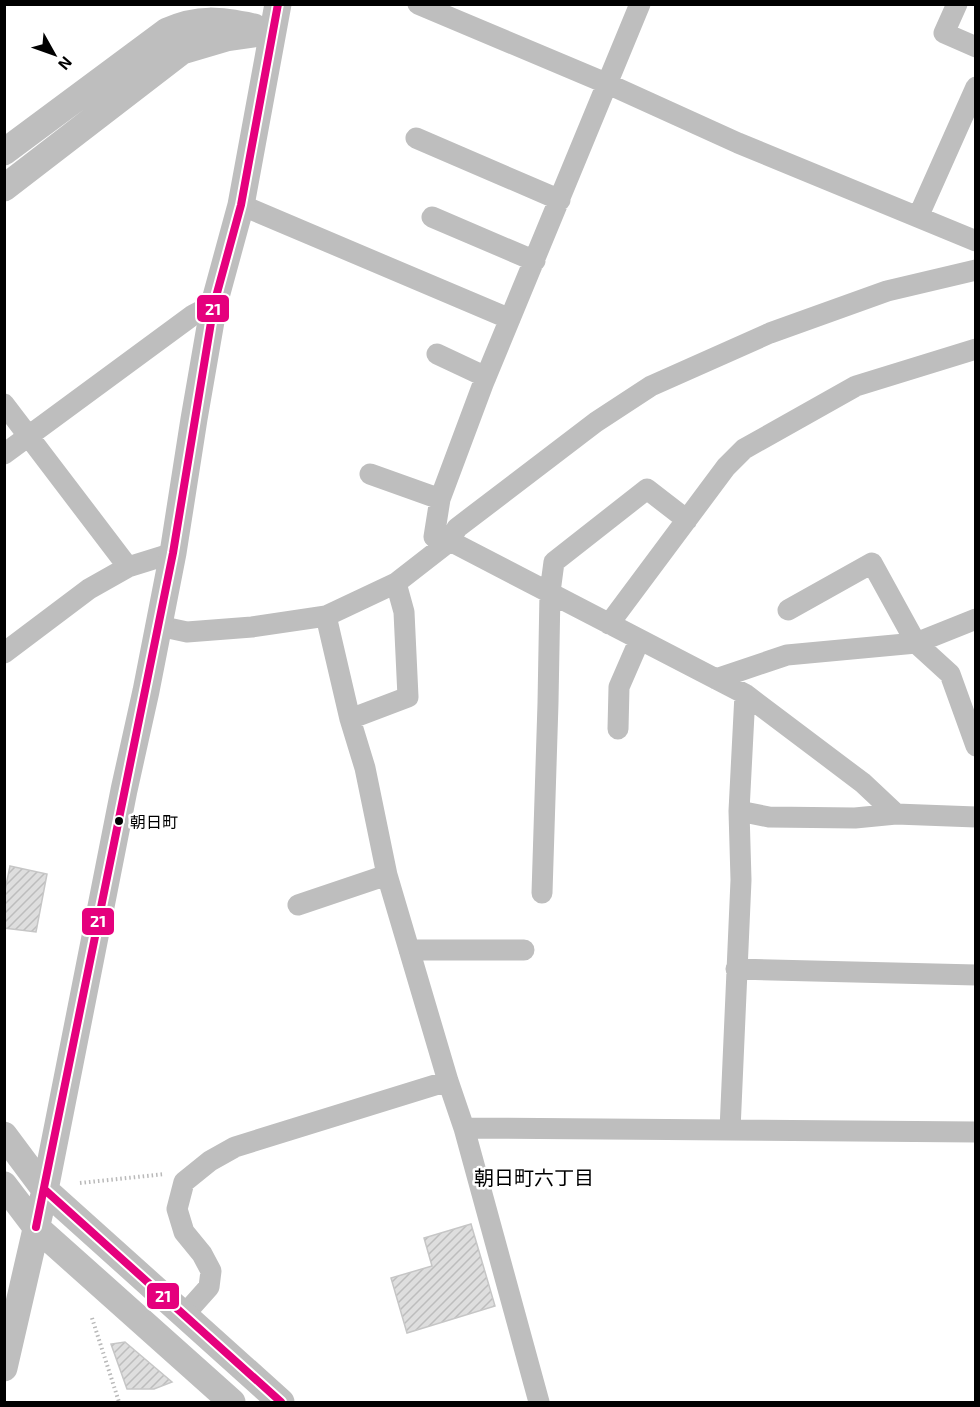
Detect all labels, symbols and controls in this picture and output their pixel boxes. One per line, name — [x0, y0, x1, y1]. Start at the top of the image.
north arrow — [24, 24, 84, 84]
text: N — [55, 53, 77, 74]
line badge: 21 — [196, 294, 230, 323]
text: 21 — [205, 299, 221, 318]
place label: 朝日町 — [130, 812, 178, 831]
marker: 朝日町 — [113, 815, 125, 827]
line badge: 21 — [81, 907, 115, 936]
text: 21 — [90, 911, 106, 930]
district label: 朝日町六丁目 — [474, 1165, 594, 1189]
line badge: 21 — [146, 1282, 180, 1310]
text: 21 — [155, 1286, 171, 1305]

